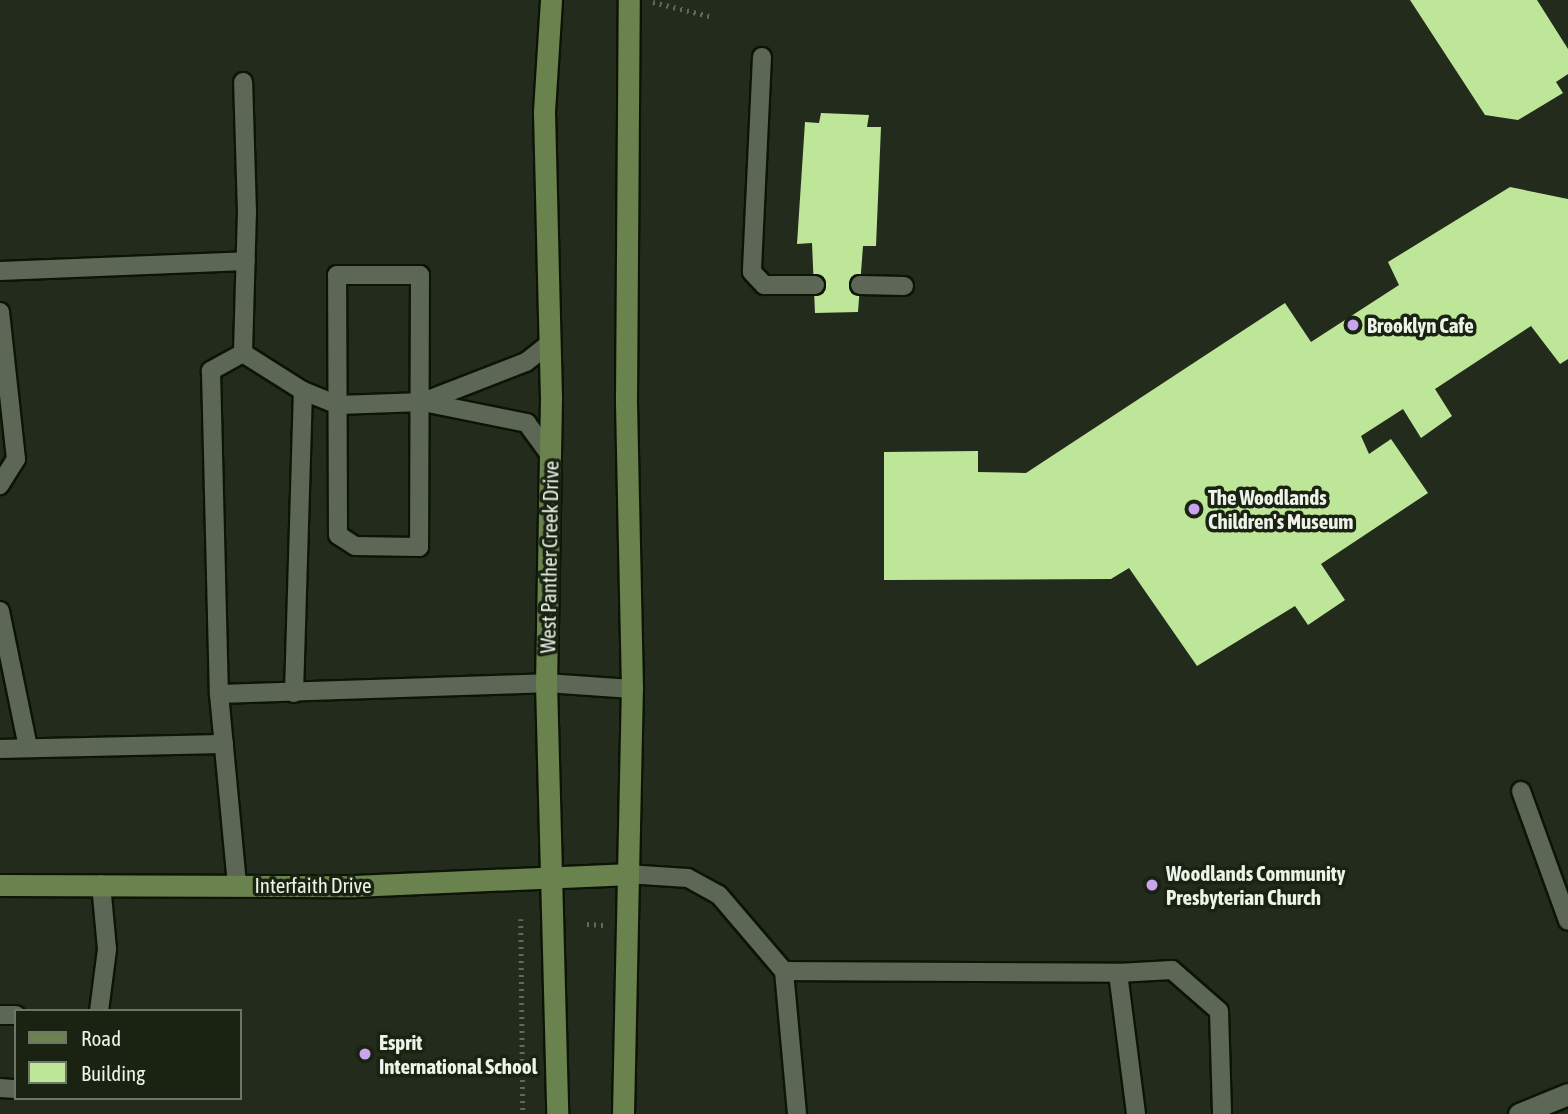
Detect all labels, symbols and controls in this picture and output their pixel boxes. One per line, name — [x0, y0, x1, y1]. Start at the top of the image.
place label: Brooklyn Cafe — [1367, 312, 1474, 338]
marker: Brooklyn Cafe — [1345, 317, 1361, 333]
street label: West Panther Creek Drive — [535, 460, 563, 654]
place label: The Woodlands Children's Museum — [1208, 484, 1353, 534]
marker: The Woodlands Children's Museum — [1186, 501, 1202, 517]
place label: Woodlands Community Presbyterian Church — [1166, 860, 1345, 910]
street label: Interfaith Drive — [254, 872, 372, 898]
marker: Woodlands Community Presbyterian Church — [1144, 877, 1160, 893]
legend — [14, 1009, 242, 1100]
text: Road — [81, 1026, 121, 1050]
place label: Esprit International School — [379, 1029, 537, 1079]
marker: Esprit International School — [357, 1046, 373, 1062]
text: Building — [81, 1061, 145, 1085]

